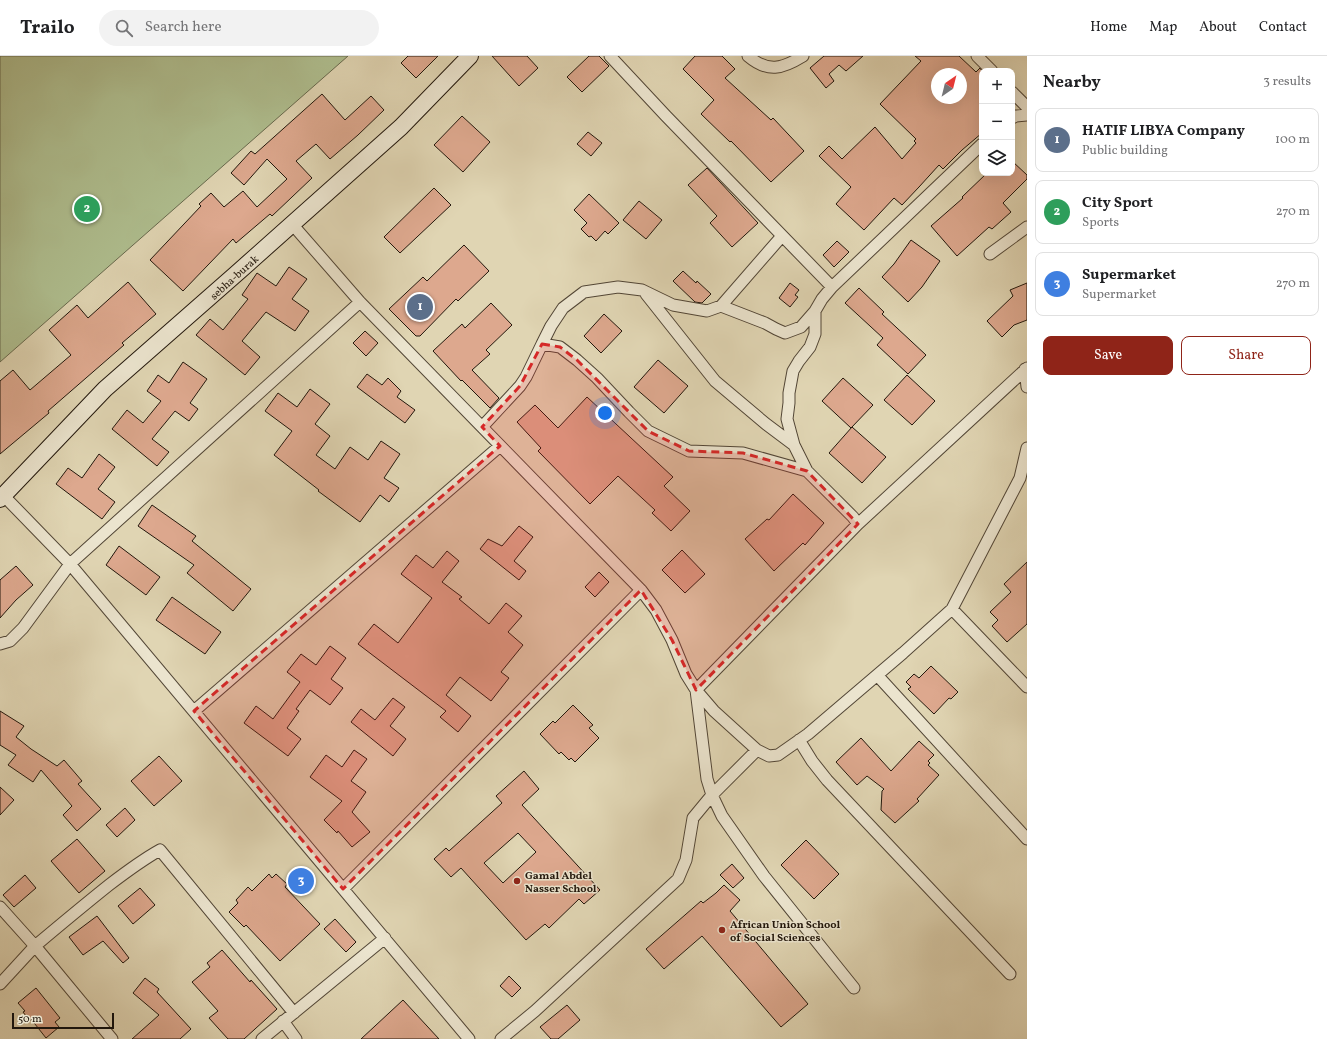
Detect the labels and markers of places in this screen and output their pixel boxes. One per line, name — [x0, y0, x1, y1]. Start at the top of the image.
pin: 2 — [74, 194, 100, 224]
pin: 1 — [407, 292, 433, 322]
pin: 3 — [288, 866, 314, 896]
place label: Gamal Abdel Nasser School — [525, 869, 597, 897]
marker: Gamal Abdel Nasser School — [512, 876, 522, 886]
place label: African Union School of Social Sciences — [730, 918, 841, 946]
marker: African Union School of Social Sciences — [717, 925, 727, 935]

